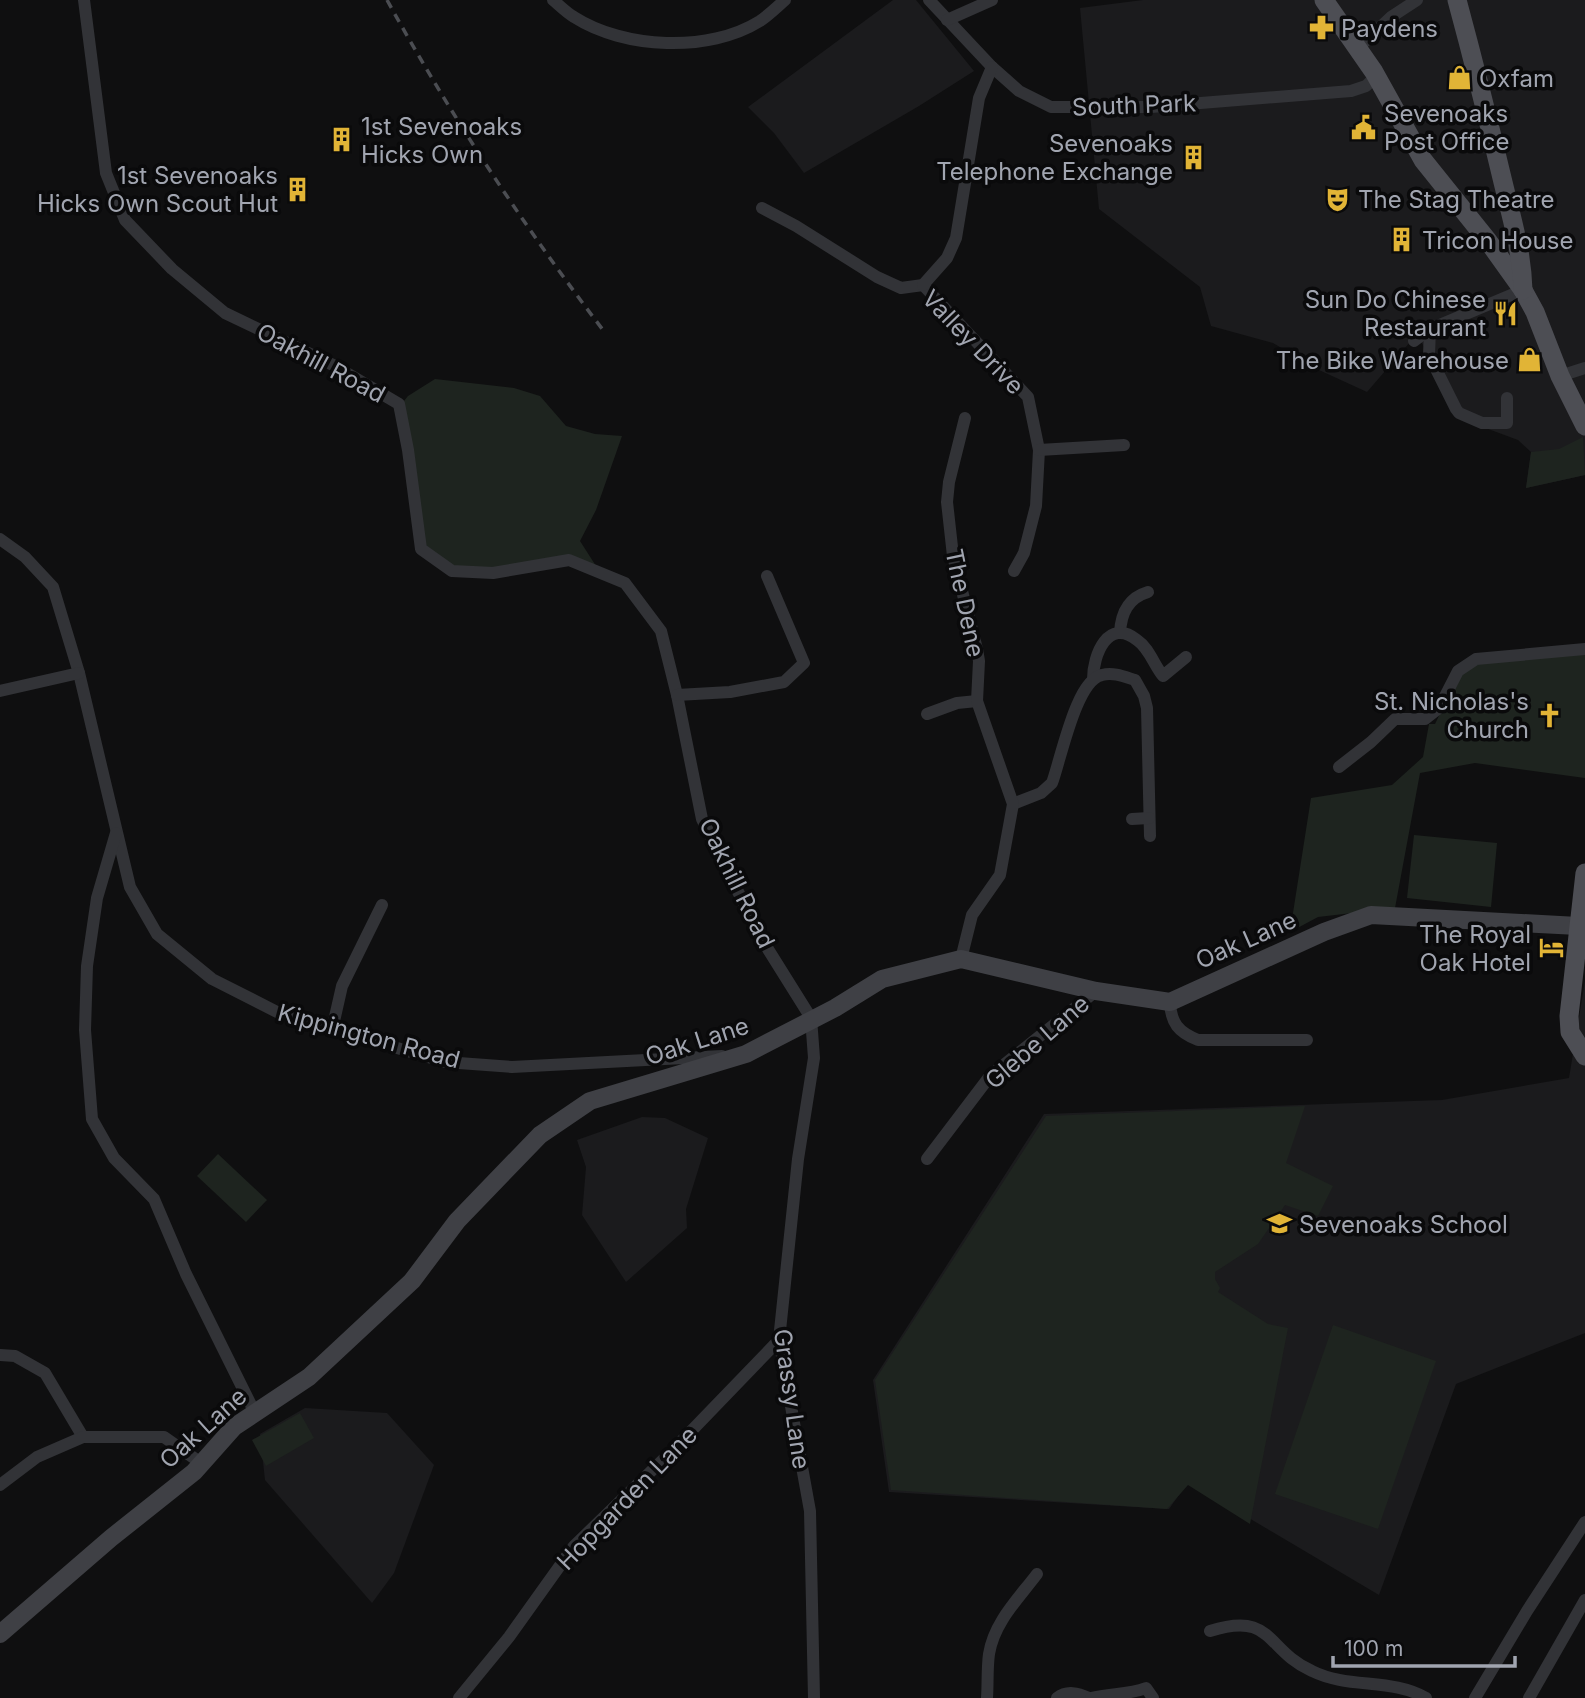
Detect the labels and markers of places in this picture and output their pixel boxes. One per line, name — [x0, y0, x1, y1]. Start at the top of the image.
pharmacy icon: Paydens — [1307, 14, 1335, 42]
place label: Paydens — [1341, 14, 1438, 43]
shop icon: Oxfam — [1445, 64, 1473, 92]
place label: Oxfam — [1479, 64, 1554, 93]
place label: Sevenoaks Post Office — [1384, 99, 1510, 156]
place label: 1st Sevenoaks Hicks Own — [361, 112, 522, 169]
public building icon: Sevenoaks Post Office — [1350, 113, 1378, 141]
building icon: 1st Sevenoaks Hicks Own — [327, 126, 355, 154]
place label: Sevenoaks Telephone Exchange — [936, 129, 1173, 186]
building icon: Sevenoaks Telephone Exchange — [1179, 143, 1207, 171]
place label: 1st Sevenoaks Hicks Own Scout Hut — [37, 161, 278, 218]
building icon: 1st Sevenoaks Hicks Own Scout Hut — [284, 175, 312, 203]
theatre icon: The Stag Theatre — [1324, 185, 1352, 213]
place label: The Stag Theatre — [1358, 185, 1555, 214]
building icon: Tricon House — [1388, 226, 1416, 254]
place label: Tricon House — [1422, 226, 1573, 255]
place label: Sun Do Chinese Restaurant — [1305, 285, 1486, 342]
restaurant icon: Sun Do Chinese Restaurant — [1492, 299, 1520, 327]
place label: The Bike Warehouse — [1276, 346, 1509, 375]
shop icon: The Bike Warehouse — [1515, 346, 1543, 374]
place label: St. Nicholas's Church — [1374, 687, 1529, 744]
church icon: St. Nicholas's Church — [1535, 701, 1563, 729]
place label: The Royal Oak Hotel — [1419, 920, 1531, 977]
hotel icon: The Royal Oak Hotel — [1537, 934, 1565, 962]
school or university icon: Sevenoaks School — [1265, 1210, 1293, 1238]
place label: Sevenoaks School — [1299, 1210, 1508, 1239]

